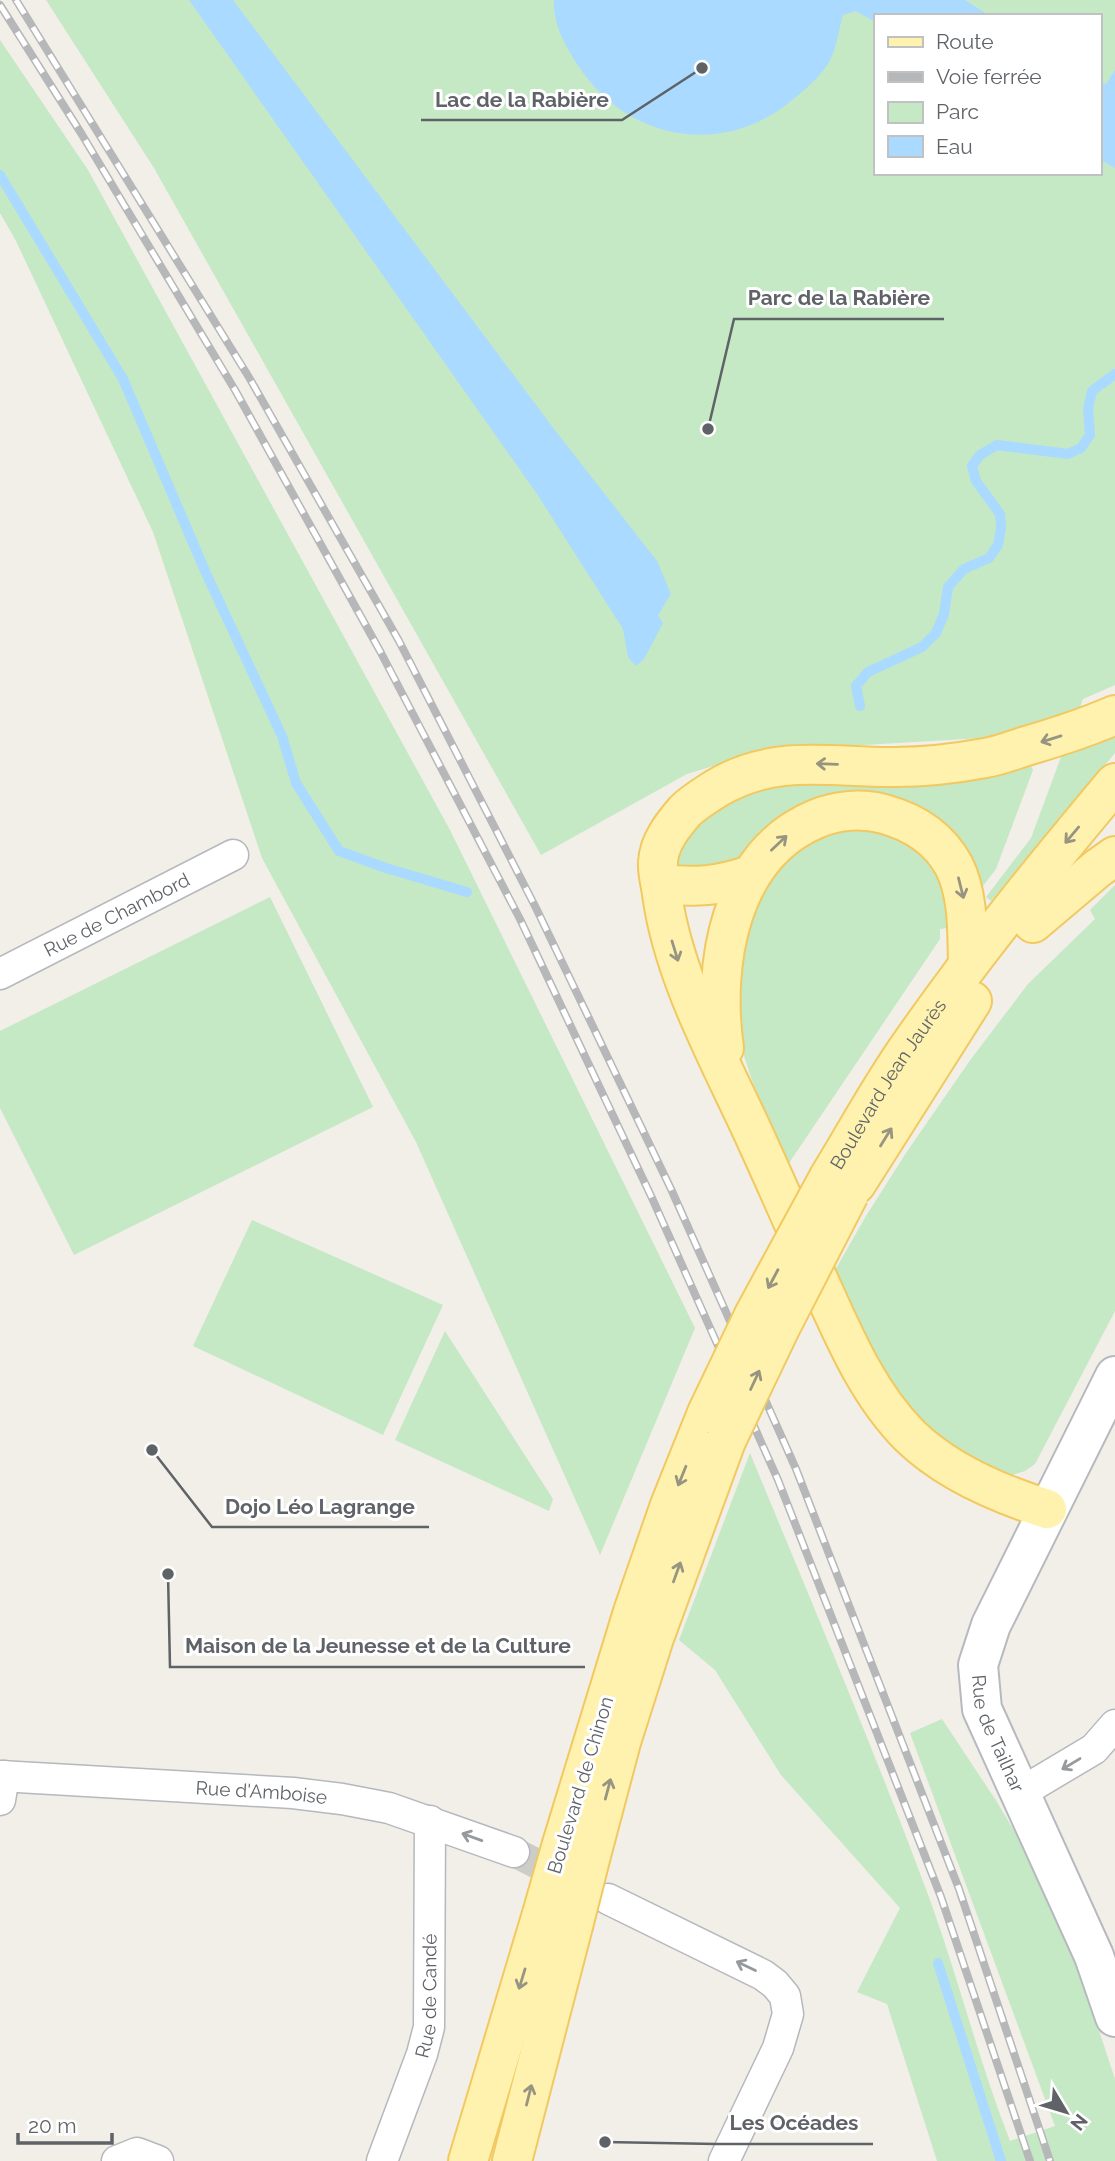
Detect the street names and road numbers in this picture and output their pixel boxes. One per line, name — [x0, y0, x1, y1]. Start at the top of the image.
street label: Rue de Chambord — [40, 868, 193, 961]
street label: Boulevard Jean Jaurès — [825, 995, 950, 1173]
street label: Rue de Tailhar — [968, 1674, 1029, 1796]
street label: Boulevard de Chinon — [543, 1694, 617, 1876]
street label: Rue d'Amboise — [195, 1776, 328, 1808]
street label: Rue de Candé — [410, 1934, 440, 2060]

